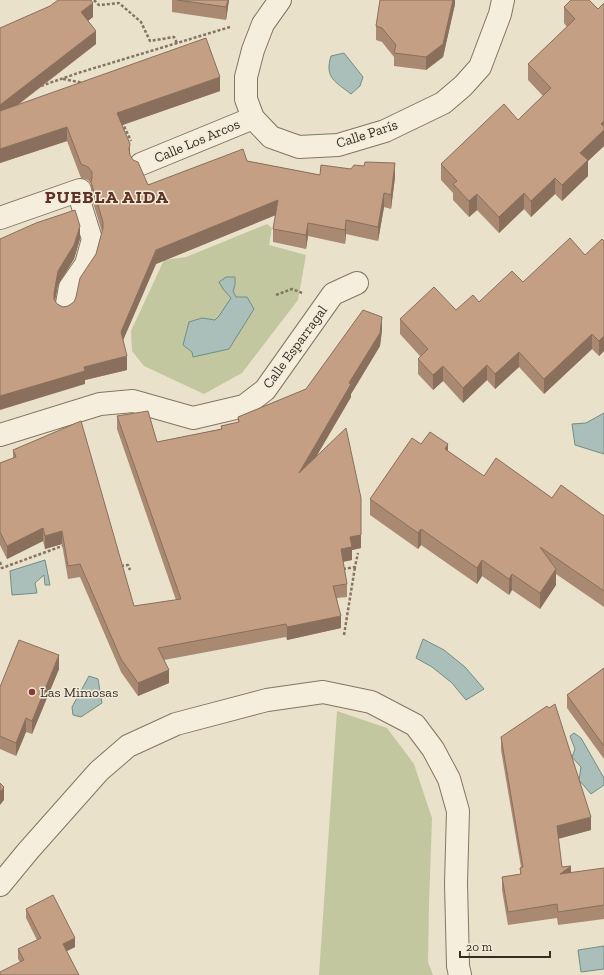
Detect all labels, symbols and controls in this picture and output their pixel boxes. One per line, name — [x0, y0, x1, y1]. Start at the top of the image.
street label: Calle Los Arcos — [152, 115, 242, 167]
street label: Calle París — [334, 116, 400, 152]
district label: PUEBLA AIDA — [45, 186, 169, 208]
street label: Calle Esparragal — [259, 302, 331, 392]
place label: Las Mimosas — [40, 684, 118, 701]
marker: Las Mimosas — [27, 687, 37, 697]
scale bar — [460, 933, 550, 959]
text: 20 m — [466, 940, 493, 954]

